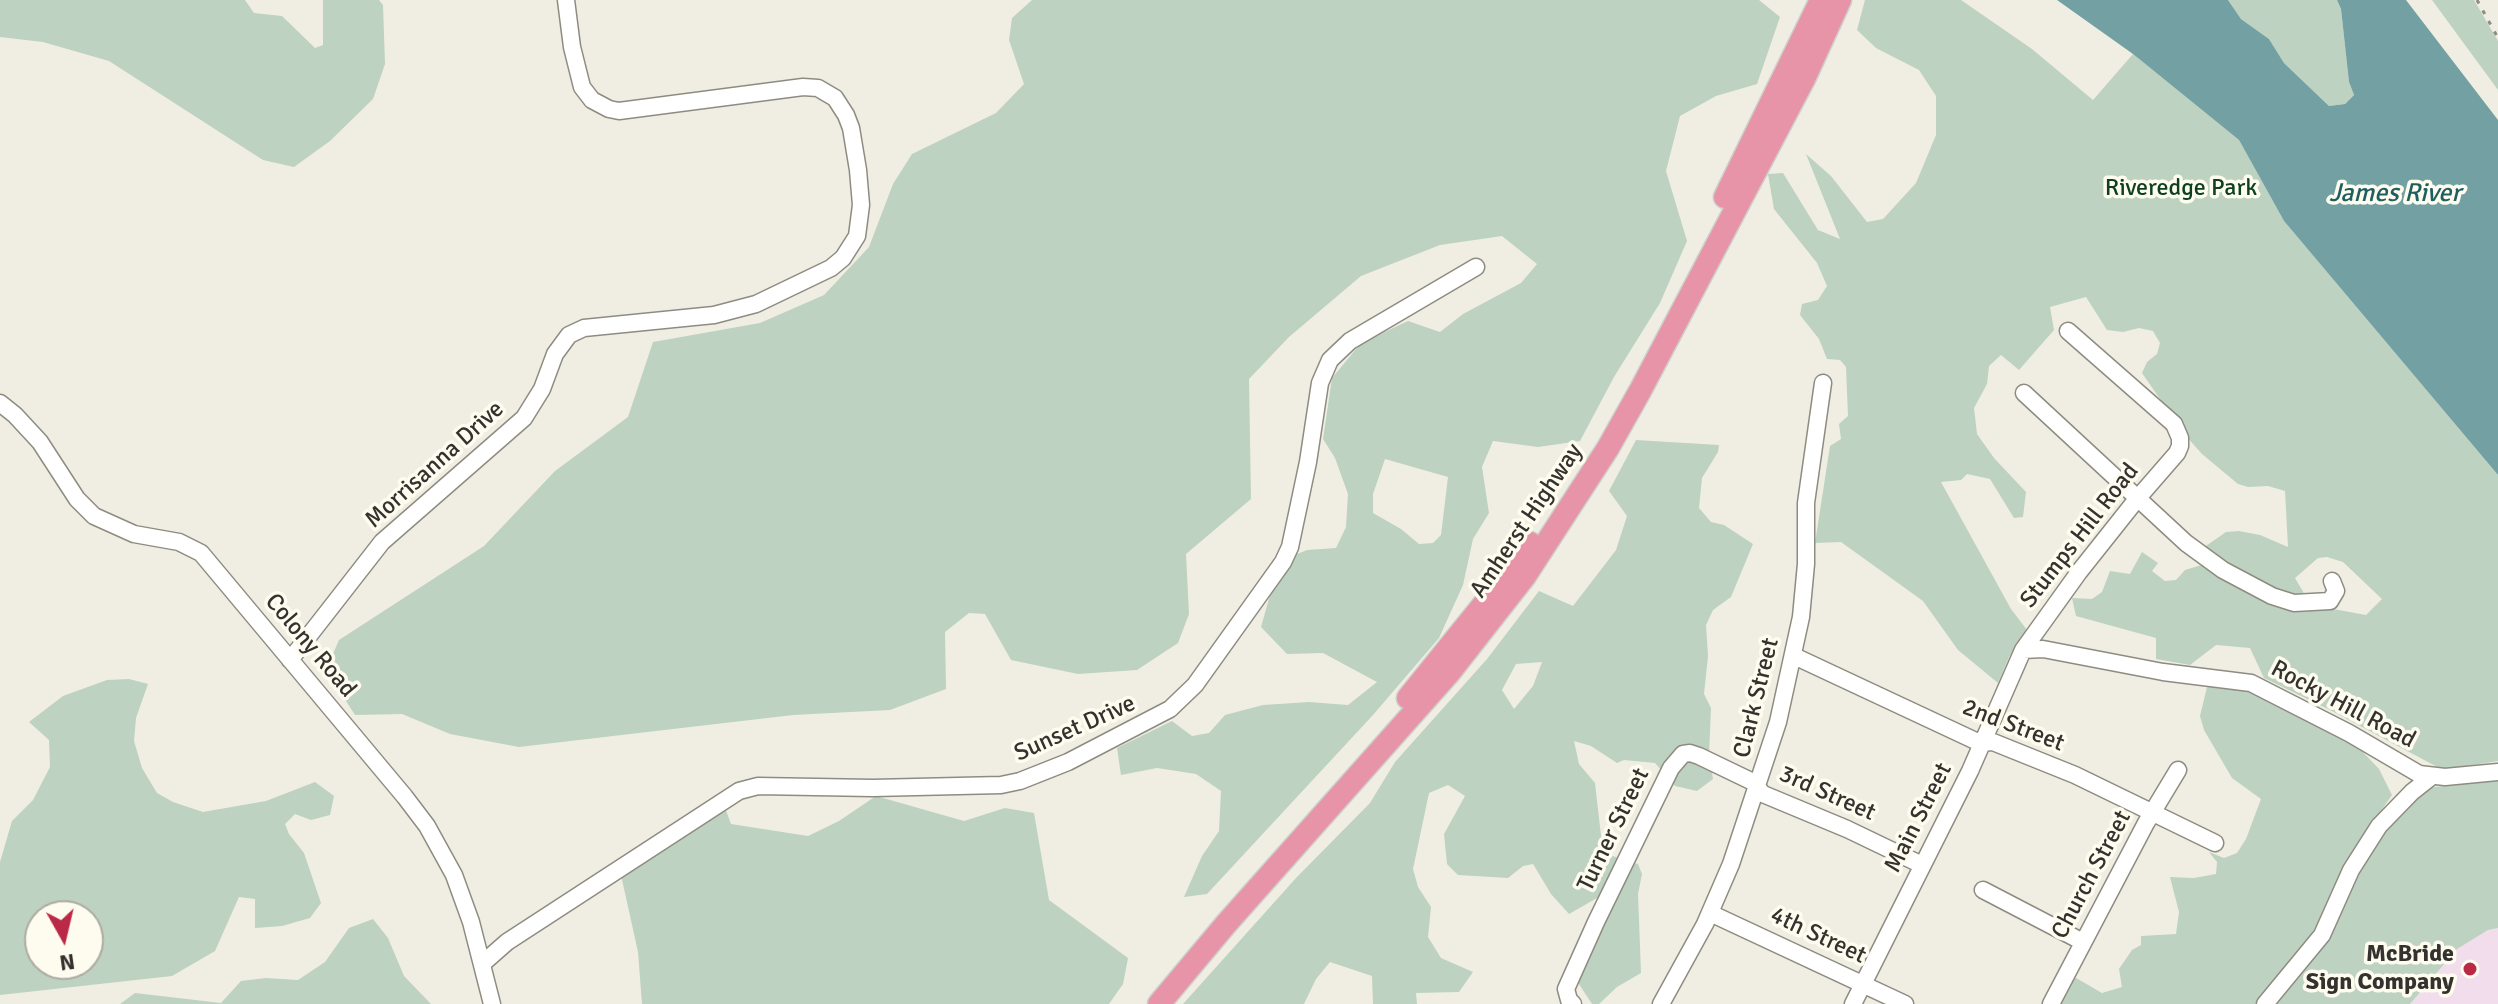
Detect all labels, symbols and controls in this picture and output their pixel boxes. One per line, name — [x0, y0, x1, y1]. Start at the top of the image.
park label: Riveredge Park — [2105, 175, 2257, 203]
water label: James River — [2329, 178, 2461, 210]
street label: Morrisanna Drive — [360, 395, 510, 535]
street label: Amherst Highway — [1465, 438, 1589, 604]
street label: Stumps Hill Road — [2015, 458, 2145, 614]
street label: Colony Road — [258, 588, 362, 704]
street label: Clark Street — [1728, 635, 1786, 761]
street label: Rocky Hill Road — [2266, 655, 2420, 755]
street label: Sunset Drive — [1010, 690, 1140, 768]
street label: 2nd Street — [1958, 693, 2068, 759]
street label: Main Street — [1879, 758, 1959, 878]
street label: 3rd Street — [1775, 760, 1879, 828]
street label: Turner Street — [1572, 764, 1656, 896]
street label: Church Street — [2046, 806, 2138, 944]
north arrow — [24, 900, 104, 980]
street label: 4th Street — [1766, 901, 1870, 971]
place label: McBride Sign Company — [2306, 941, 2454, 997]
text: N — [58, 948, 77, 977]
marker: McBride Sign Company — [2461, 960, 2479, 978]

